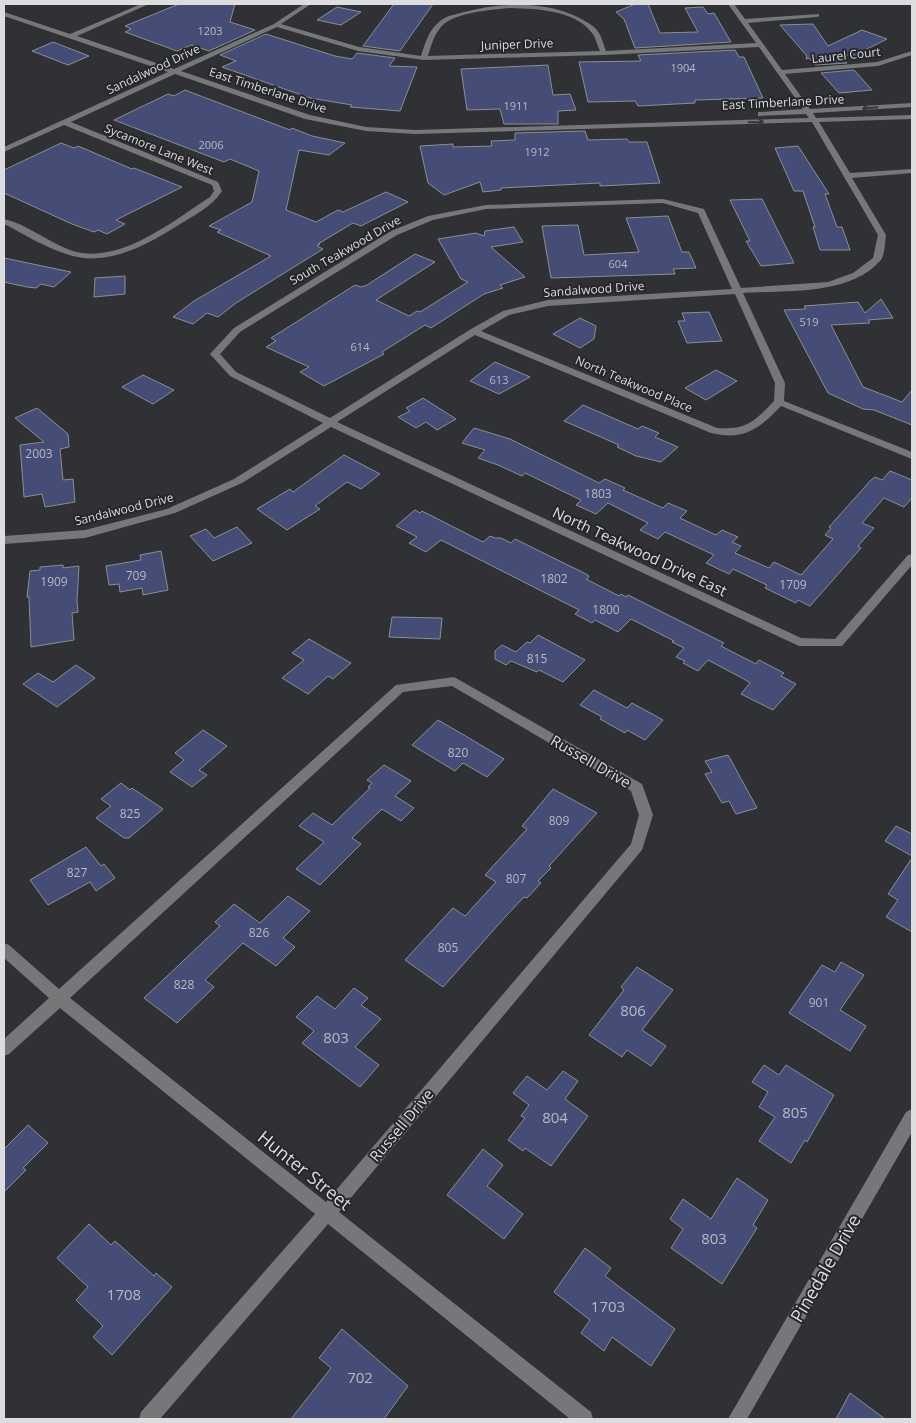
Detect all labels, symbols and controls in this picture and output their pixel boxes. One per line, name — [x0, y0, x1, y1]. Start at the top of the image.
house number: 1203 — [197, 23, 223, 38]
street label: Juniper Drive — [479, 34, 554, 54]
street label: Sandalwood Drive — [104, 40, 203, 98]
street label: Laurel Court — [811, 43, 881, 67]
house number: 1904 — [670, 60, 696, 75]
street label: East Timberlane Drive — [207, 63, 329, 117]
street label: East Timberlane Drive — [721, 90, 845, 114]
house number: 1911 — [503, 98, 529, 113]
one-way arrow — [863, 104, 879, 113]
one-way arrow — [748, 117, 764, 127]
street label: Sycamore Lane West — [102, 119, 216, 179]
house number: 2006 — [198, 137, 224, 152]
house number: 1912 — [524, 144, 550, 159]
street label: South Teakwood Drive — [286, 211, 404, 289]
house number: 604 — [609, 256, 628, 271]
street label: Sandalwood Drive — [543, 277, 645, 301]
house number: 519 — [800, 314, 818, 329]
house number: 614 — [351, 339, 370, 354]
street label: North Teakwood Place — [573, 352, 695, 417]
house number: 613 — [490, 372, 508, 387]
house number: 2003 — [25, 445, 53, 462]
house number: 1803 — [584, 485, 612, 502]
street label: Sandalwood Drive — [73, 488, 175, 529]
street label: North Teakwood Drive East — [550, 502, 730, 600]
house number: 709 — [126, 567, 146, 584]
house number: 1802 — [540, 570, 568, 587]
house number: 1909 — [40, 573, 68, 590]
house number: 1709 — [779, 576, 807, 593]
house number: 1800 — [592, 601, 620, 618]
house number: 815 — [527, 650, 547, 667]
street label: Russell Drive — [547, 730, 635, 792]
house number: 820 — [448, 744, 468, 761]
house number: 825 — [120, 805, 140, 822]
house number: 809 — [549, 812, 569, 829]
house number: 827 — [67, 864, 87, 881]
house number: 807 — [506, 870, 526, 887]
house number: 826 — [249, 924, 269, 941]
house number: 805 — [438, 939, 458, 956]
house number: 828 — [174, 976, 194, 993]
house number: 901 — [809, 994, 829, 1011]
house number: 806 — [620, 1000, 646, 1020]
house number: 803 — [323, 1027, 349, 1047]
street label: Russell Drive — [365, 1084, 437, 1166]
house number: 805 — [782, 1102, 808, 1122]
house number: 804 — [542, 1107, 568, 1127]
street label: Hunter Street — [253, 1125, 357, 1215]
street label: Pinedale Drive — [784, 1210, 866, 1326]
house number: 803 — [701, 1228, 727, 1248]
house number: 1708 — [107, 1284, 141, 1304]
house number: 1703 — [591, 1296, 625, 1316]
house number: 702 — [347, 1367, 373, 1387]

